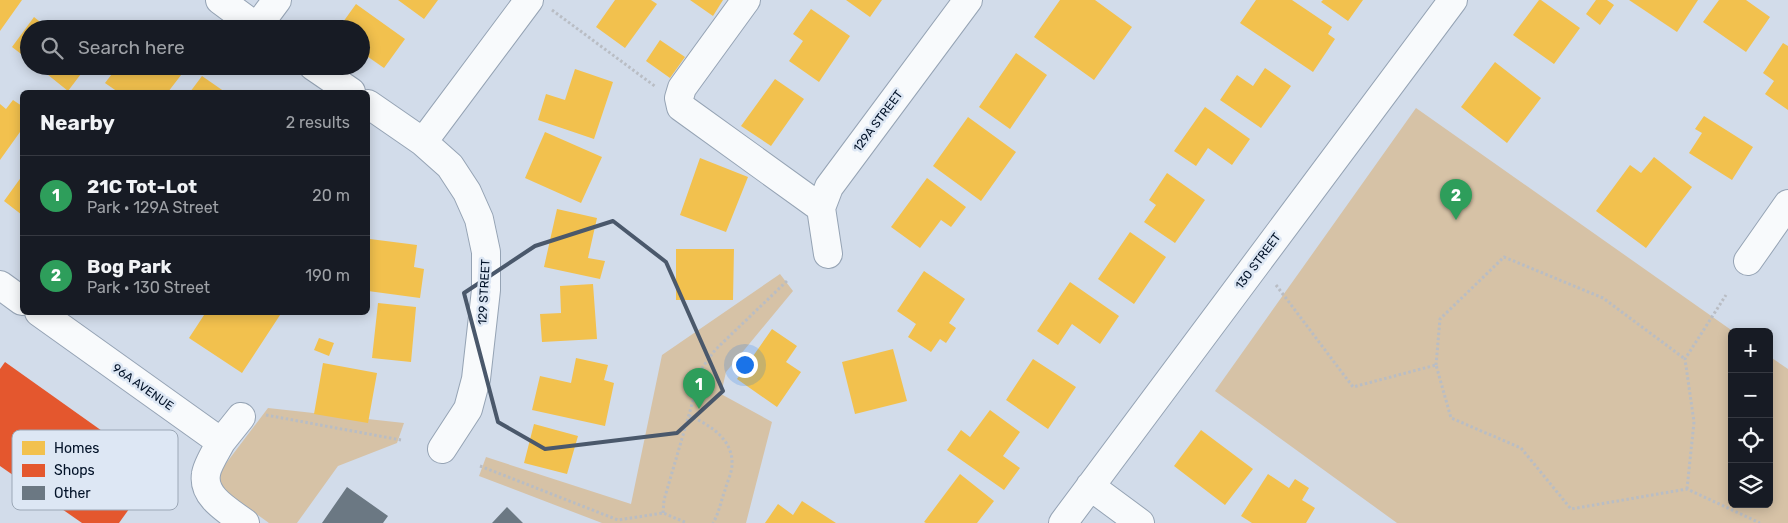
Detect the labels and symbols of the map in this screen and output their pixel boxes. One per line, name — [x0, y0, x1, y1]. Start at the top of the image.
street label: 129A STREET — [850, 88, 906, 154]
pin: 2 — [1440, 179, 1472, 220]
street label: 130 STREET — [1232, 230, 1284, 292]
street label: 129 STREET — [475, 259, 493, 325]
your location — [732, 352, 758, 378]
street label: 96A AVENUE — [110, 361, 176, 413]
pin: 1 — [683, 368, 715, 409]
legend — [12, 430, 178, 510]
text: Homes — [54, 440, 99, 457]
text: Shops — [54, 462, 95, 479]
text: Other — [54, 485, 91, 502]

